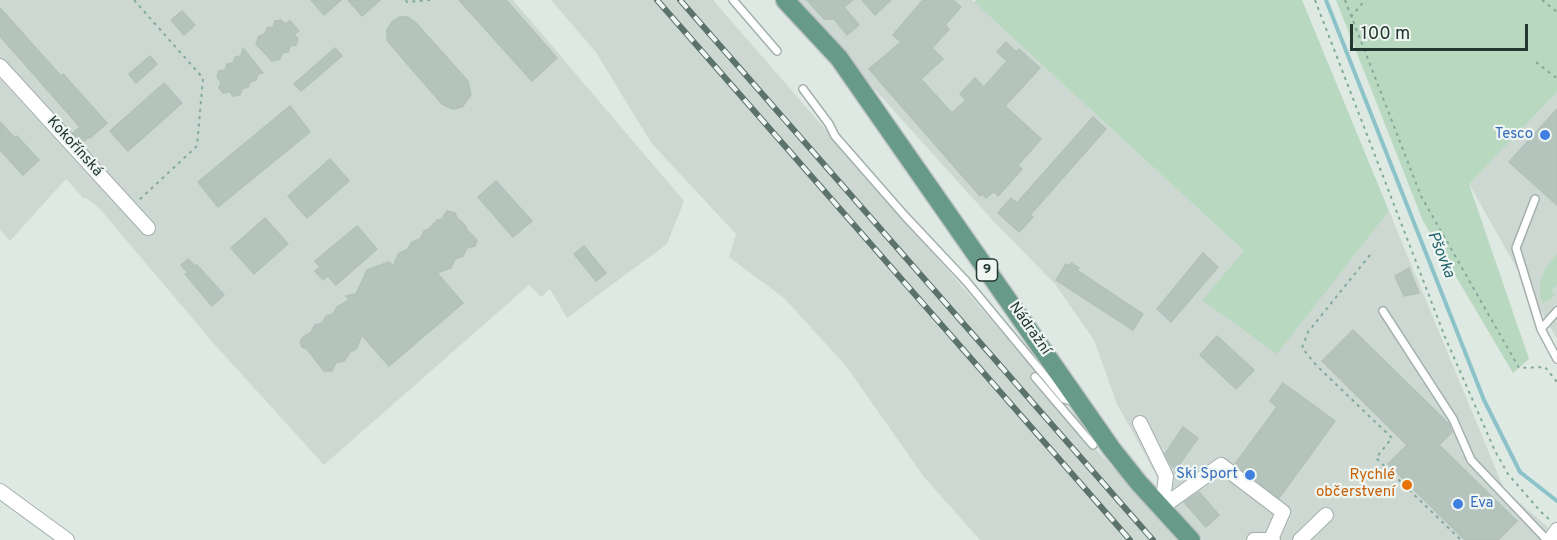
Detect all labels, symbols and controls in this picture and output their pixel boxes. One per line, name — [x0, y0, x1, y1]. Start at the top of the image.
scale bar — [1353, 12, 1532, 50]
text: 100 m — [1361, 23, 1410, 46]
street label: Kokořínská — [42, 113, 106, 181]
place label: Tesco — [1495, 126, 1533, 144]
marker: Tesco — [1538, 128, 1552, 142]
water label: Pšovka — [1422, 229, 1458, 281]
road number: 9 — [976, 259, 998, 281]
street label: Nádražní — [1004, 299, 1054, 359]
place label: Ski Sport — [1176, 466, 1238, 484]
place label: Rychlé občerstvení — [1316, 467, 1395, 502]
marker: Ski Sport — [1243, 468, 1257, 482]
marker: Rychlé občerstvení — [1400, 478, 1414, 492]
place label: Eva — [1470, 495, 1493, 513]
marker: Eva — [1451, 497, 1465, 511]

